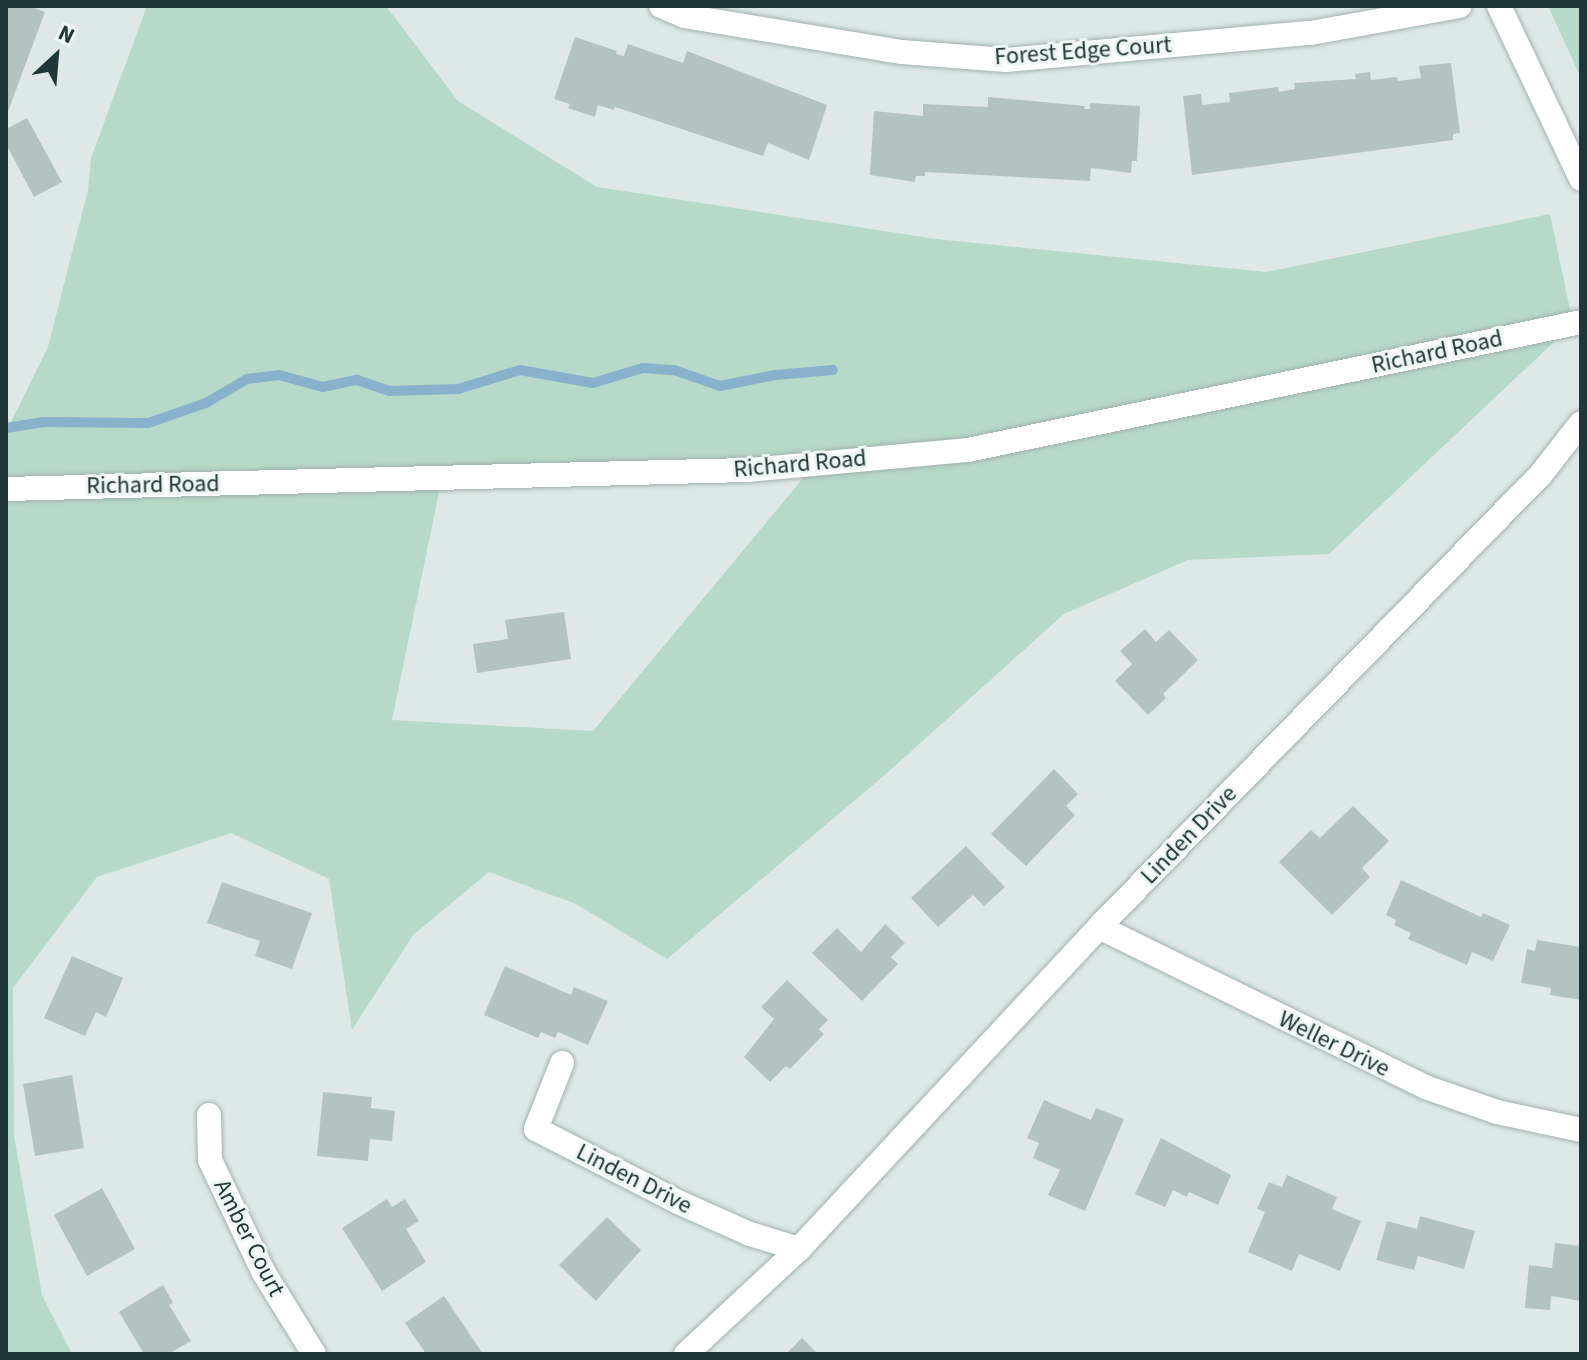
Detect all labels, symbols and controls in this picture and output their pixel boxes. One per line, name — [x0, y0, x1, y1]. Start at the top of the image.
north arrow — [16, 16, 96, 96]
text: N — [53, 17, 80, 52]
street label: Forest Edge Court — [993, 30, 1173, 72]
street label: Richard Road — [1369, 324, 1505, 380]
street label: Richard Road — [732, 444, 868, 484]
street label: Richard Road — [86, 469, 220, 501]
street label: Linden Drive — [1135, 780, 1243, 890]
street label: Weller Drive — [1274, 1005, 1394, 1083]
street label: Linden Drive — [571, 1138, 697, 1220]
street label: Amber Court — [207, 1175, 291, 1301]

